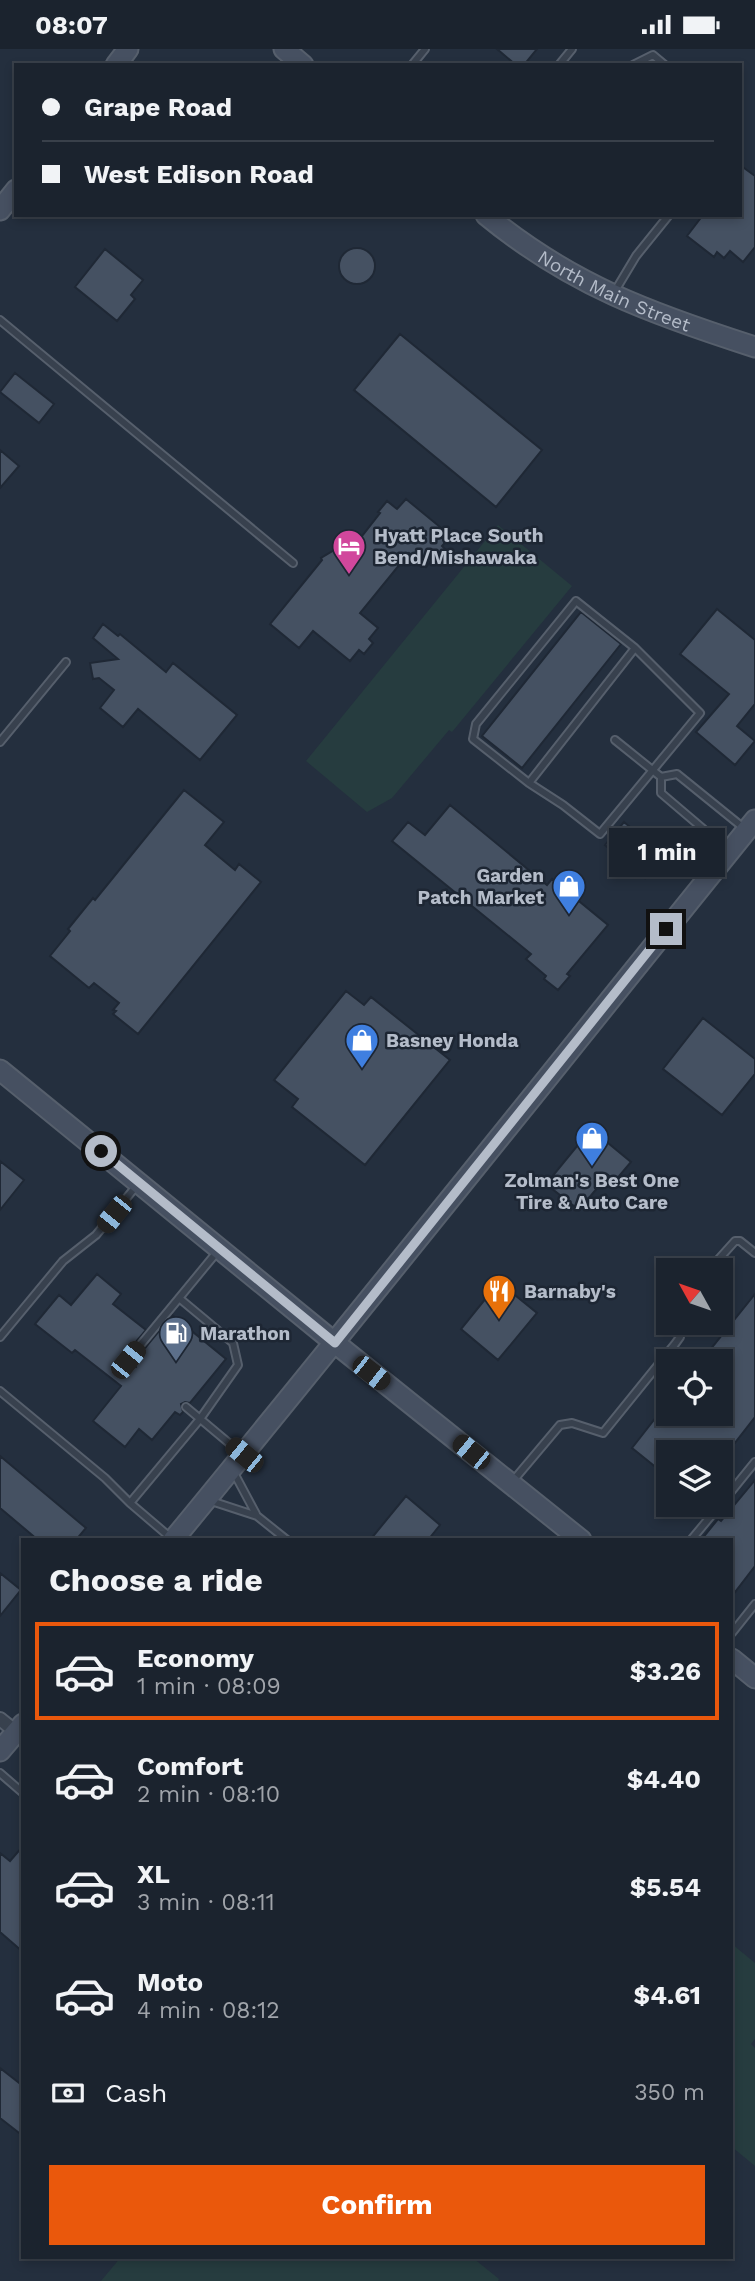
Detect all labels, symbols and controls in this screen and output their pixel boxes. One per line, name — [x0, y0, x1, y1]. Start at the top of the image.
text: 08:07 — [35, 10, 108, 40]
text: Grape Road — [84, 92, 232, 122]
text: West Edison Road — [84, 159, 314, 189]
street label: North Main Street — [534, 245, 693, 337]
place label: Hyatt Place South Bend/Mishawaka — [374, 524, 543, 569]
hotel icon: Hyatt Place South Bend/Mishawaka — [330, 527, 368, 576]
callout: 1 min — [608, 827, 724, 877]
text: 1 min — [637, 839, 697, 866]
place label: Garden Patch Market — [417, 864, 545, 909]
shop icon: Garden Patch Market — [550, 867, 588, 916]
route end — [650, 913, 682, 945]
shop icon: Basney Honda — [343, 1021, 381, 1070]
place label: Basney Honda — [386, 1029, 518, 1052]
shop icon: Zolman's Best One Tire & Auto Care — [573, 1119, 611, 1168]
route start — [85, 1135, 117, 1167]
place label: Zolman's Best One Tire & Auto Care — [505, 1169, 679, 1214]
car — [93, 1191, 136, 1237]
north arrow — [656, 1258, 733, 1335]
map controls — [656, 1258, 733, 1517]
restaurant icon: Barnaby's — [480, 1272, 518, 1321]
place label: Barnaby's — [524, 1280, 616, 1303]
fuel station icon: Marathon — [157, 1314, 195, 1363]
place label: Marathon — [200, 1322, 290, 1345]
car — [107, 1337, 150, 1383]
button: locate — [656, 1349, 733, 1426]
car — [348, 1352, 395, 1394]
car — [449, 1431, 494, 1473]
car — [222, 1434, 267, 1476]
button: layers — [656, 1440, 733, 1517]
text: Choose a ride — [49, 1561, 263, 1599]
icon: car — [53, 1640, 116, 1703]
text: Economy — [137, 1643, 254, 1673]
text: $3.26 — [630, 1656, 701, 1686]
text: 1 min · 08:09 — [137, 1673, 281, 1700]
icon: car — [53, 1748, 116, 1811]
text: Comfort — [137, 1751, 243, 1781]
text: $4.40 — [627, 1764, 701, 1794]
text: 2 min · 08:10 — [137, 1781, 280, 1808]
icon: car — [53, 1856, 116, 1919]
text: XL — [137, 1859, 170, 1889]
text: $5.54 — [630, 1872, 701, 1902]
text: 3 min · 08:11 — [137, 1889, 275, 1916]
icon: car — [53, 1964, 116, 2027]
text: Moto — [137, 1967, 203, 1997]
text: $4.61 — [634, 1980, 701, 2010]
text: 4 min · 08:12 — [137, 1997, 280, 2024]
icon: cash — [49, 2074, 87, 2112]
text: Cash — [105, 2078, 167, 2108]
text: 350 m — [634, 2079, 705, 2106]
button: Confirm — [49, 2165, 705, 2245]

